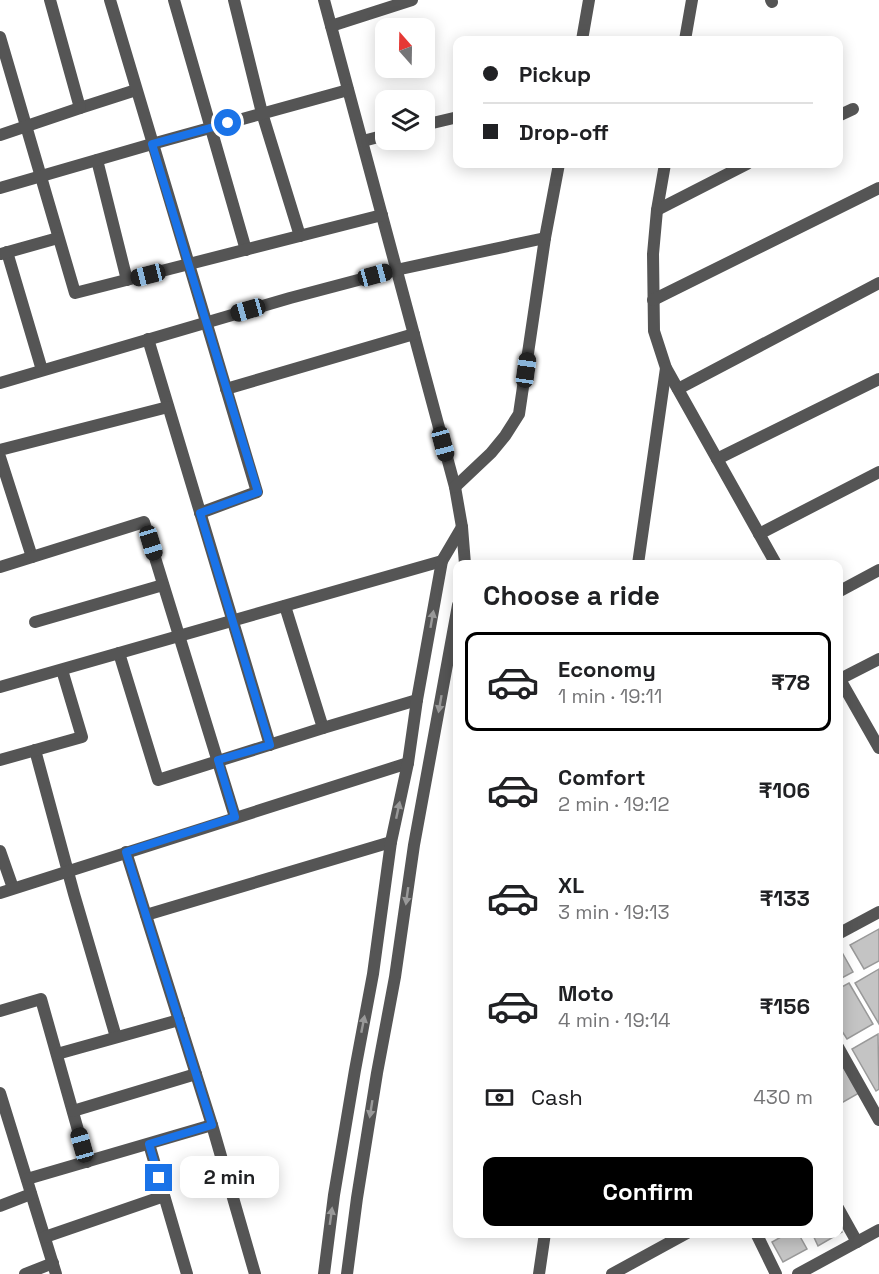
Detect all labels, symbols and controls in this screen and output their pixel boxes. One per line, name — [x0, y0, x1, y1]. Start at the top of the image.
north arrow — [375, 18, 435, 78]
map controls — [375, 18, 435, 150]
text: Pickup — [519, 60, 591, 88]
button: layers — [375, 90, 435, 150]
route start — [214, 109, 241, 136]
text: Drop-off — [519, 118, 609, 146]
car — [128, 262, 168, 288]
car — [355, 262, 395, 288]
car — [228, 296, 268, 324]
car — [515, 351, 537, 389]
car — [430, 424, 456, 464]
car — [137, 523, 165, 563]
text: Choose a ride — [483, 578, 660, 613]
one-way arrow — [428, 609, 437, 628]
icon: car — [486, 655, 540, 709]
text: Economy — [558, 655, 656, 683]
text: ₹78 — [771, 668, 810, 696]
text: 1 min · 19:11 — [558, 683, 662, 709]
one-way arrow — [435, 695, 444, 714]
icon: car — [486, 763, 540, 817]
text: Comfort — [558, 763, 646, 791]
text: ₹106 — [759, 776, 810, 804]
text: 2 min · 19:12 — [558, 791, 670, 817]
one-way arrow — [394, 801, 403, 820]
icon: car — [486, 871, 540, 925]
text: XL — [558, 871, 584, 899]
text: ₹133 — [760, 884, 810, 912]
one-way arrow — [402, 887, 411, 906]
text: 3 min · 19:13 — [558, 899, 670, 925]
icon: car — [486, 979, 540, 1033]
text: Moto — [558, 979, 614, 1007]
text: ₹156 — [760, 992, 810, 1020]
text: 4 min · 19:14 — [558, 1007, 671, 1033]
one-way arrow — [359, 1014, 368, 1033]
icon: cash — [483, 1081, 516, 1114]
text: Cash — [531, 1083, 583, 1111]
text: 430 m — [753, 1084, 813, 1110]
one-way arrow — [367, 1100, 376, 1119]
car — [68, 1125, 96, 1165]
callout: 2 min — [180, 1157, 279, 1199]
button: Confirm — [483, 1157, 813, 1226]
route end — [145, 1164, 172, 1191]
text: 2 min — [204, 1164, 255, 1190]
one-way arrow — [327, 1206, 336, 1225]

